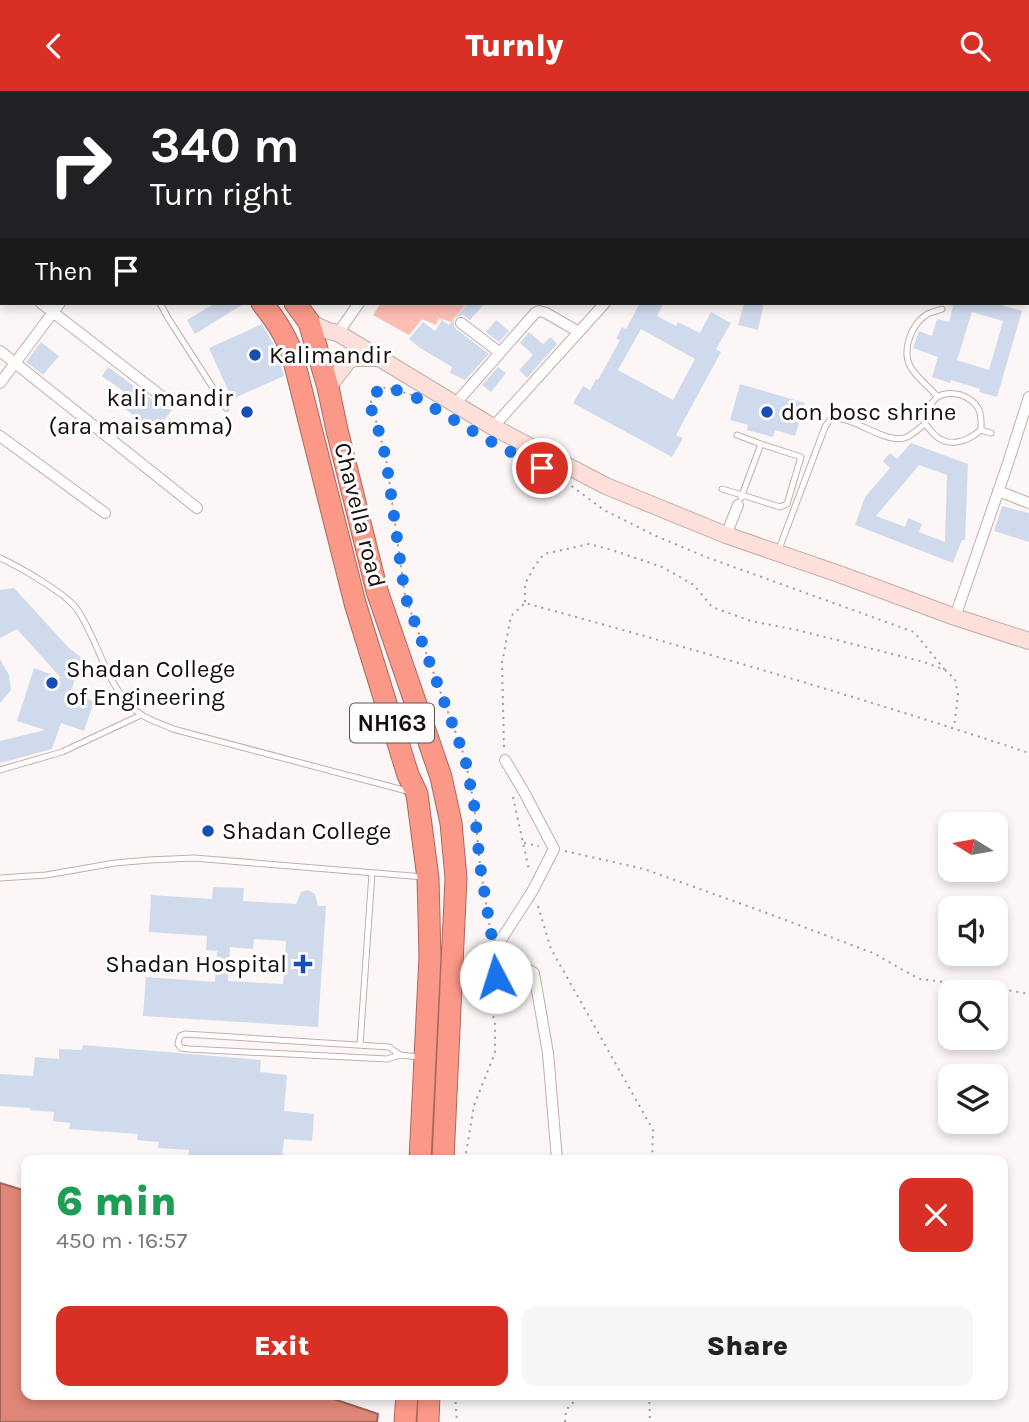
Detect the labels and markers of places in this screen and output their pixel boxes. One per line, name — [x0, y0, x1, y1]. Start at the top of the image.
place label: Kalimandir — [269, 341, 391, 369]
marker: Kalimandir — [247, 347, 263, 363]
place label: kali mandir (ara maisamma) — [48, 384, 233, 440]
place label: don bosc shrine — [781, 398, 956, 426]
marker: kali mandir (ara maisamma) — [239, 404, 255, 420]
marker: don bosc shrine — [759, 404, 775, 420]
pin — [512, 438, 572, 498]
place label: Shadan College of Engineering — [66, 655, 235, 711]
marker: Shadan College of Engineering — [44, 675, 60, 691]
place label: Shadan College — [222, 817, 391, 845]
marker: Shadan College — [200, 823, 216, 839]
place label: Shadan Hospital — [105, 950, 287, 978]
marker: Shadan Hospital — [293, 954, 313, 974]

